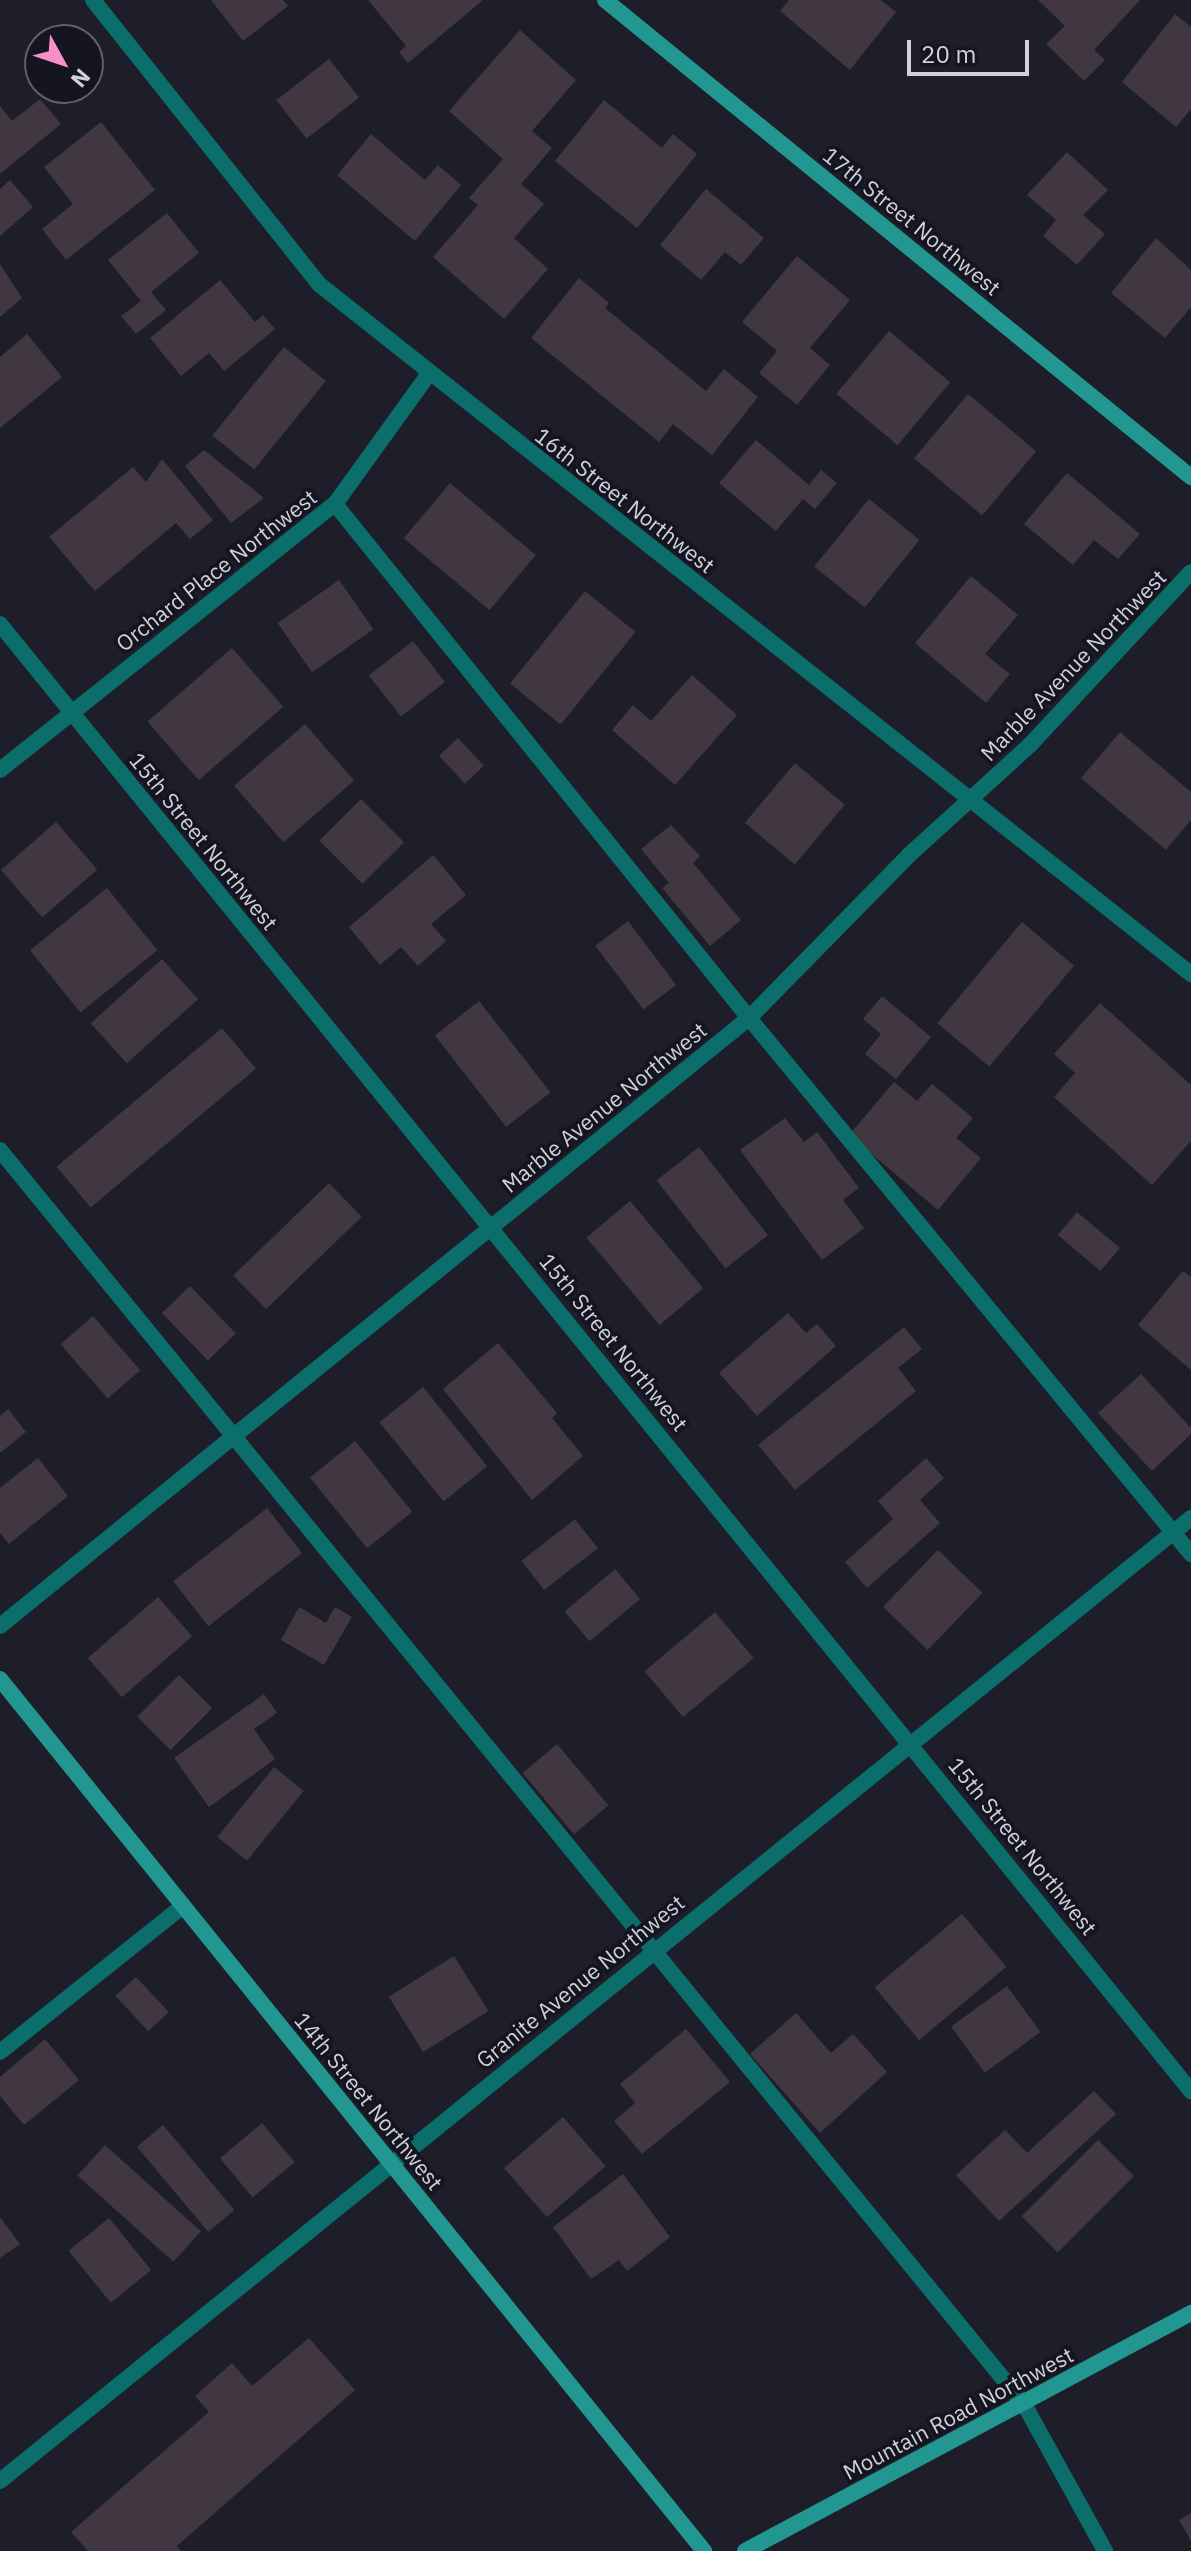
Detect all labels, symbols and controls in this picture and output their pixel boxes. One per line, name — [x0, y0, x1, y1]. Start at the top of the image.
north arrow — [24, 24, 104, 104]
scale bar — [911, 24, 1033, 74]
text: 20 m — [921, 38, 976, 70]
text: N — [65, 63, 97, 94]
street label: 17th Street Northwest — [818, 141, 1006, 301]
street label: 16th Street Northwest — [530, 422, 720, 578]
street label: Orchard Place Northwest — [110, 483, 322, 657]
street label: Marble Avenue Northwest — [975, 564, 1171, 766]
street label: 15th Street Northwest — [124, 747, 284, 935]
street label: Marble Avenue Northwest — [496, 1016, 712, 1198]
street label: 15th Street Northwest — [534, 1248, 694, 1436]
street label: 15th Street Northwest — [943, 1752, 1103, 1940]
street label: Granite Avenue Northwest — [471, 1889, 689, 2073]
street label: 14th Street Northwest — [289, 2007, 449, 2195]
street label: Mountain Road Northwest — [838, 2341, 1078, 2485]

